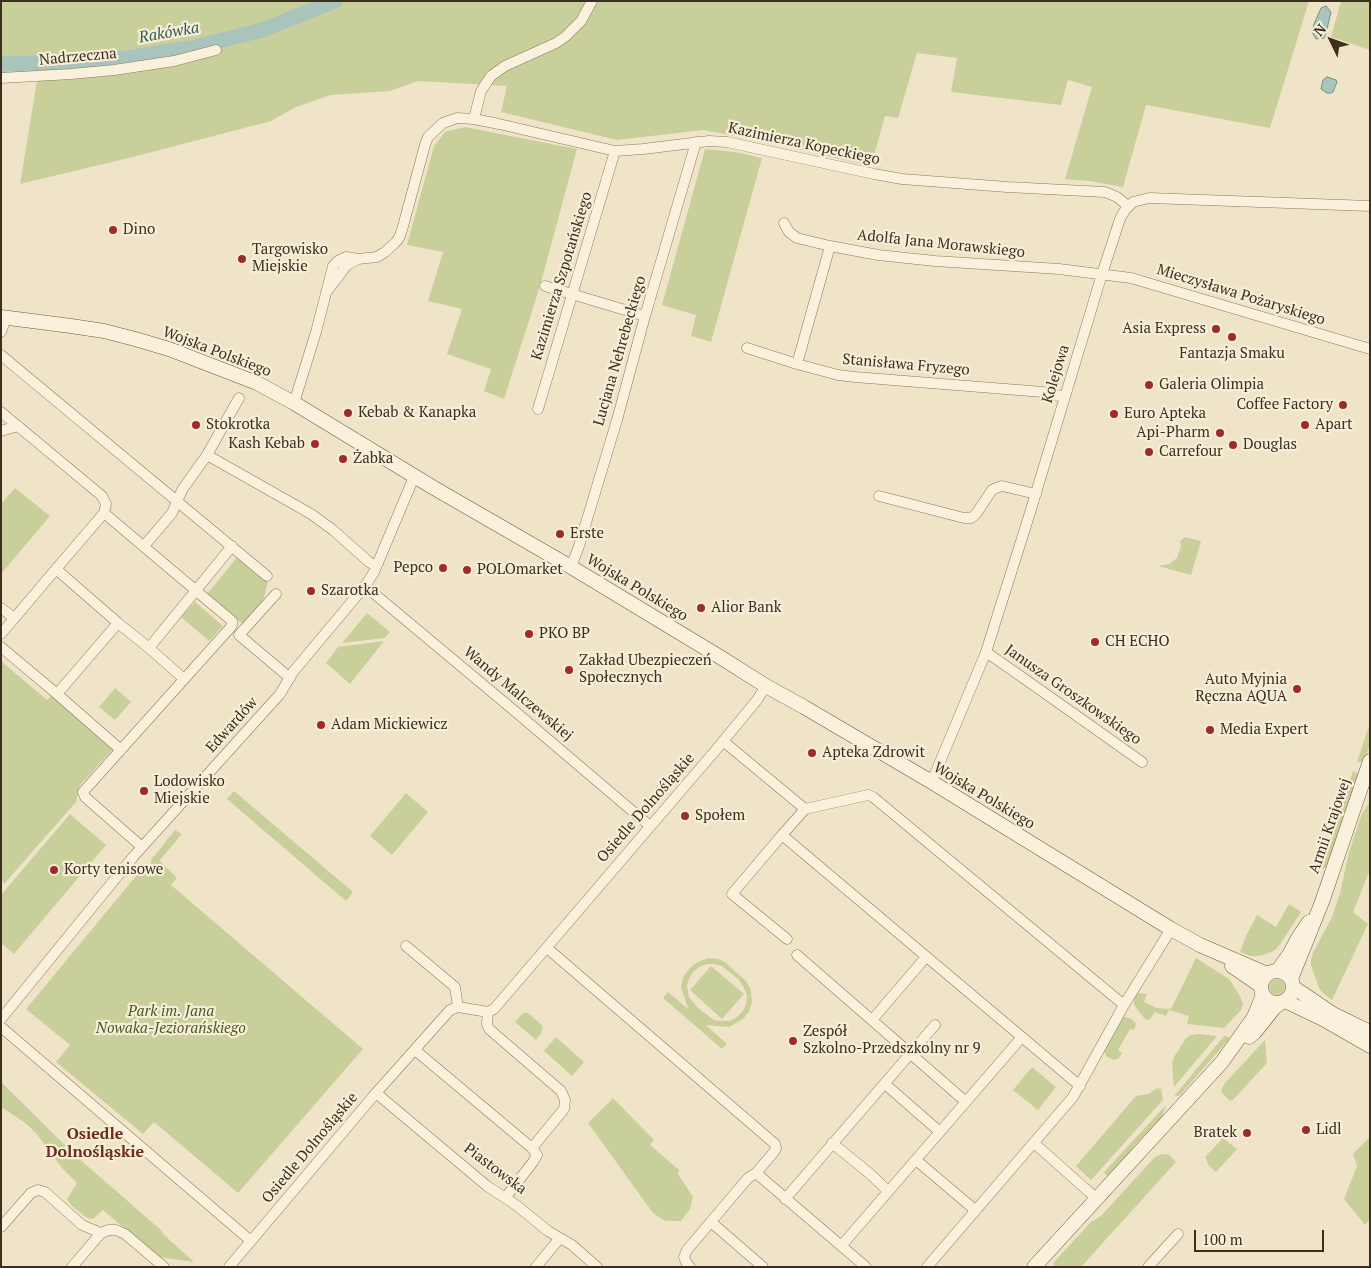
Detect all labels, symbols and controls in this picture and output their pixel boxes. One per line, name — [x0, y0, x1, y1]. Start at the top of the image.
north arrow — [1306, 15, 1356, 65]
water label: Rakówka — [137, 18, 201, 48]
text: N — [1309, 19, 1330, 40]
street label: Nadrzeczna — [38, 45, 118, 69]
street label: Kazimierza Kopeckiego — [726, 119, 882, 169]
street label: Kazimierza Szpotańskiego — [528, 190, 596, 362]
place label: Dino — [123, 221, 155, 239]
marker: Dino — [107, 224, 119, 236]
street label: Adolfa Jana Morawskiego — [856, 226, 1026, 262]
place label: Targowisko Miejskie — [252, 241, 328, 276]
marker: Targowisko Miejskie — [236, 253, 248, 265]
street label: Mieczysława Pożaryskiego — [1155, 261, 1327, 329]
street label: Lucjana Nehrebeckiego — [590, 274, 650, 428]
place label: Asia Express — [1122, 320, 1206, 338]
street label: Wojska Polskiego — [160, 323, 274, 381]
marker: Asia Express — [1210, 323, 1222, 335]
marker: Fantazja Smaku — [1226, 331, 1238, 343]
street label: Kolejowa — [1039, 343, 1073, 405]
place label: Fantazja Smaku — [1179, 345, 1285, 363]
street label: Stanisława Fryzego — [841, 350, 971, 380]
place label: Galeria Olimpia — [1159, 376, 1264, 394]
marker: Galeria Olimpia — [1143, 379, 1155, 391]
place label: Coffee Factory — [1237, 396, 1333, 414]
marker: Coffee Factory — [1337, 399, 1349, 411]
place label: Kebab & Kanapka — [358, 404, 476, 422]
place label: Euro Apteka — [1124, 405, 1206, 423]
marker: Kebab & Kanapka — [342, 407, 354, 419]
marker: Euro Apteka — [1108, 408, 1120, 420]
place label: Stokrotka — [206, 416, 270, 434]
place label: Apart — [1315, 416, 1353, 434]
marker: Stokrotka — [190, 419, 202, 431]
marker: Apart — [1299, 419, 1311, 431]
place label: Api-Pharm — [1136, 424, 1210, 442]
marker: Api-Pharm — [1214, 427, 1226, 439]
place label: Kash Kebab — [228, 435, 305, 453]
place label: Douglas — [1243, 436, 1297, 454]
marker: Kash Kebab — [309, 438, 321, 450]
marker: Douglas — [1227, 439, 1239, 451]
place label: Carrefour — [1159, 443, 1223, 461]
marker: Carrefour — [1143, 446, 1155, 458]
place label: Żabka — [353, 450, 393, 468]
marker: Żabka — [337, 453, 349, 465]
place label: Erste — [570, 525, 604, 543]
marker: Erste — [554, 528, 566, 540]
street label: Wojska Polskiego — [583, 551, 691, 625]
place label: Pepco — [393, 559, 433, 577]
place label: POLOmarket — [477, 561, 563, 579]
marker: Pepco — [437, 562, 449, 574]
marker: POLOmarket — [461, 564, 473, 576]
place label: Szarotka — [321, 582, 379, 600]
marker: Szarotka — [305, 585, 317, 597]
place label: Alior Bank — [711, 599, 781, 617]
marker: Alior Bank — [695, 602, 707, 614]
place label: PKO BP — [539, 625, 590, 643]
marker: PKO BP — [523, 628, 535, 640]
place label: CH ECHO — [1105, 633, 1170, 651]
marker: CH ECHO — [1089, 636, 1101, 648]
street label: Janusza Groszkowskiego — [1001, 641, 1145, 749]
street label: Wandy Malczewskiej — [460, 643, 576, 745]
place label: Zakład Ubezpieczeń Społecznych — [579, 652, 712, 687]
marker: Zakład Ubezpieczeń Społecznych — [563, 664, 575, 676]
place label: Auto Myjnia Ręczna AQUA — [1195, 671, 1287, 706]
marker: Auto Myjnia Ręczna AQUA — [1291, 683, 1303, 695]
street label: Edwardów — [202, 693, 262, 757]
place label: Adam Mickiewicz — [331, 716, 448, 734]
marker: Adam Mickiewicz — [315, 719, 327, 731]
place label: Media Expert — [1220, 721, 1308, 739]
marker: Media Expert — [1204, 724, 1216, 736]
place label: Apteka Zdrowit — [822, 744, 925, 762]
marker: Apteka Zdrowit — [806, 747, 818, 759]
street label: Osiedle Dolnośląskie — [594, 750, 698, 866]
street label: Wojska Polskiego — [930, 759, 1038, 833]
place label: Lodowisko Miejskie — [154, 773, 225, 808]
street label: Armii Krajowej — [1305, 776, 1355, 876]
marker: Lodowisko Miejskie — [138, 785, 150, 797]
place label: Społem — [695, 807, 745, 825]
marker: Społem — [679, 810, 691, 822]
place label: Korty tenisowe — [64, 861, 163, 879]
marker: Korty tenisowe — [48, 864, 60, 876]
park label: Park im. Jana Nowaka-Jeziorańskiego — [96, 1003, 246, 1038]
place label: Zespół Szkolno-Przedszkolny nr 9 — [803, 1023, 981, 1058]
marker: Zespół Szkolno-Przedszkolny nr 9 — [787, 1035, 799, 1047]
street label: Osiedle Dolnośląskie — [258, 1089, 362, 1207]
place label: Lidl — [1316, 1121, 1342, 1139]
district label: Osiedle Dolnośląskie — [46, 1124, 144, 1162]
place label: Bratek — [1194, 1124, 1237, 1142]
marker: Lidl — [1300, 1124, 1312, 1136]
marker: Bratek — [1241, 1127, 1253, 1139]
street label: Piastowska — [460, 1140, 530, 1198]
scale bar — [1196, 1220, 1326, 1252]
text: 100 m — [1202, 1229, 1243, 1249]

